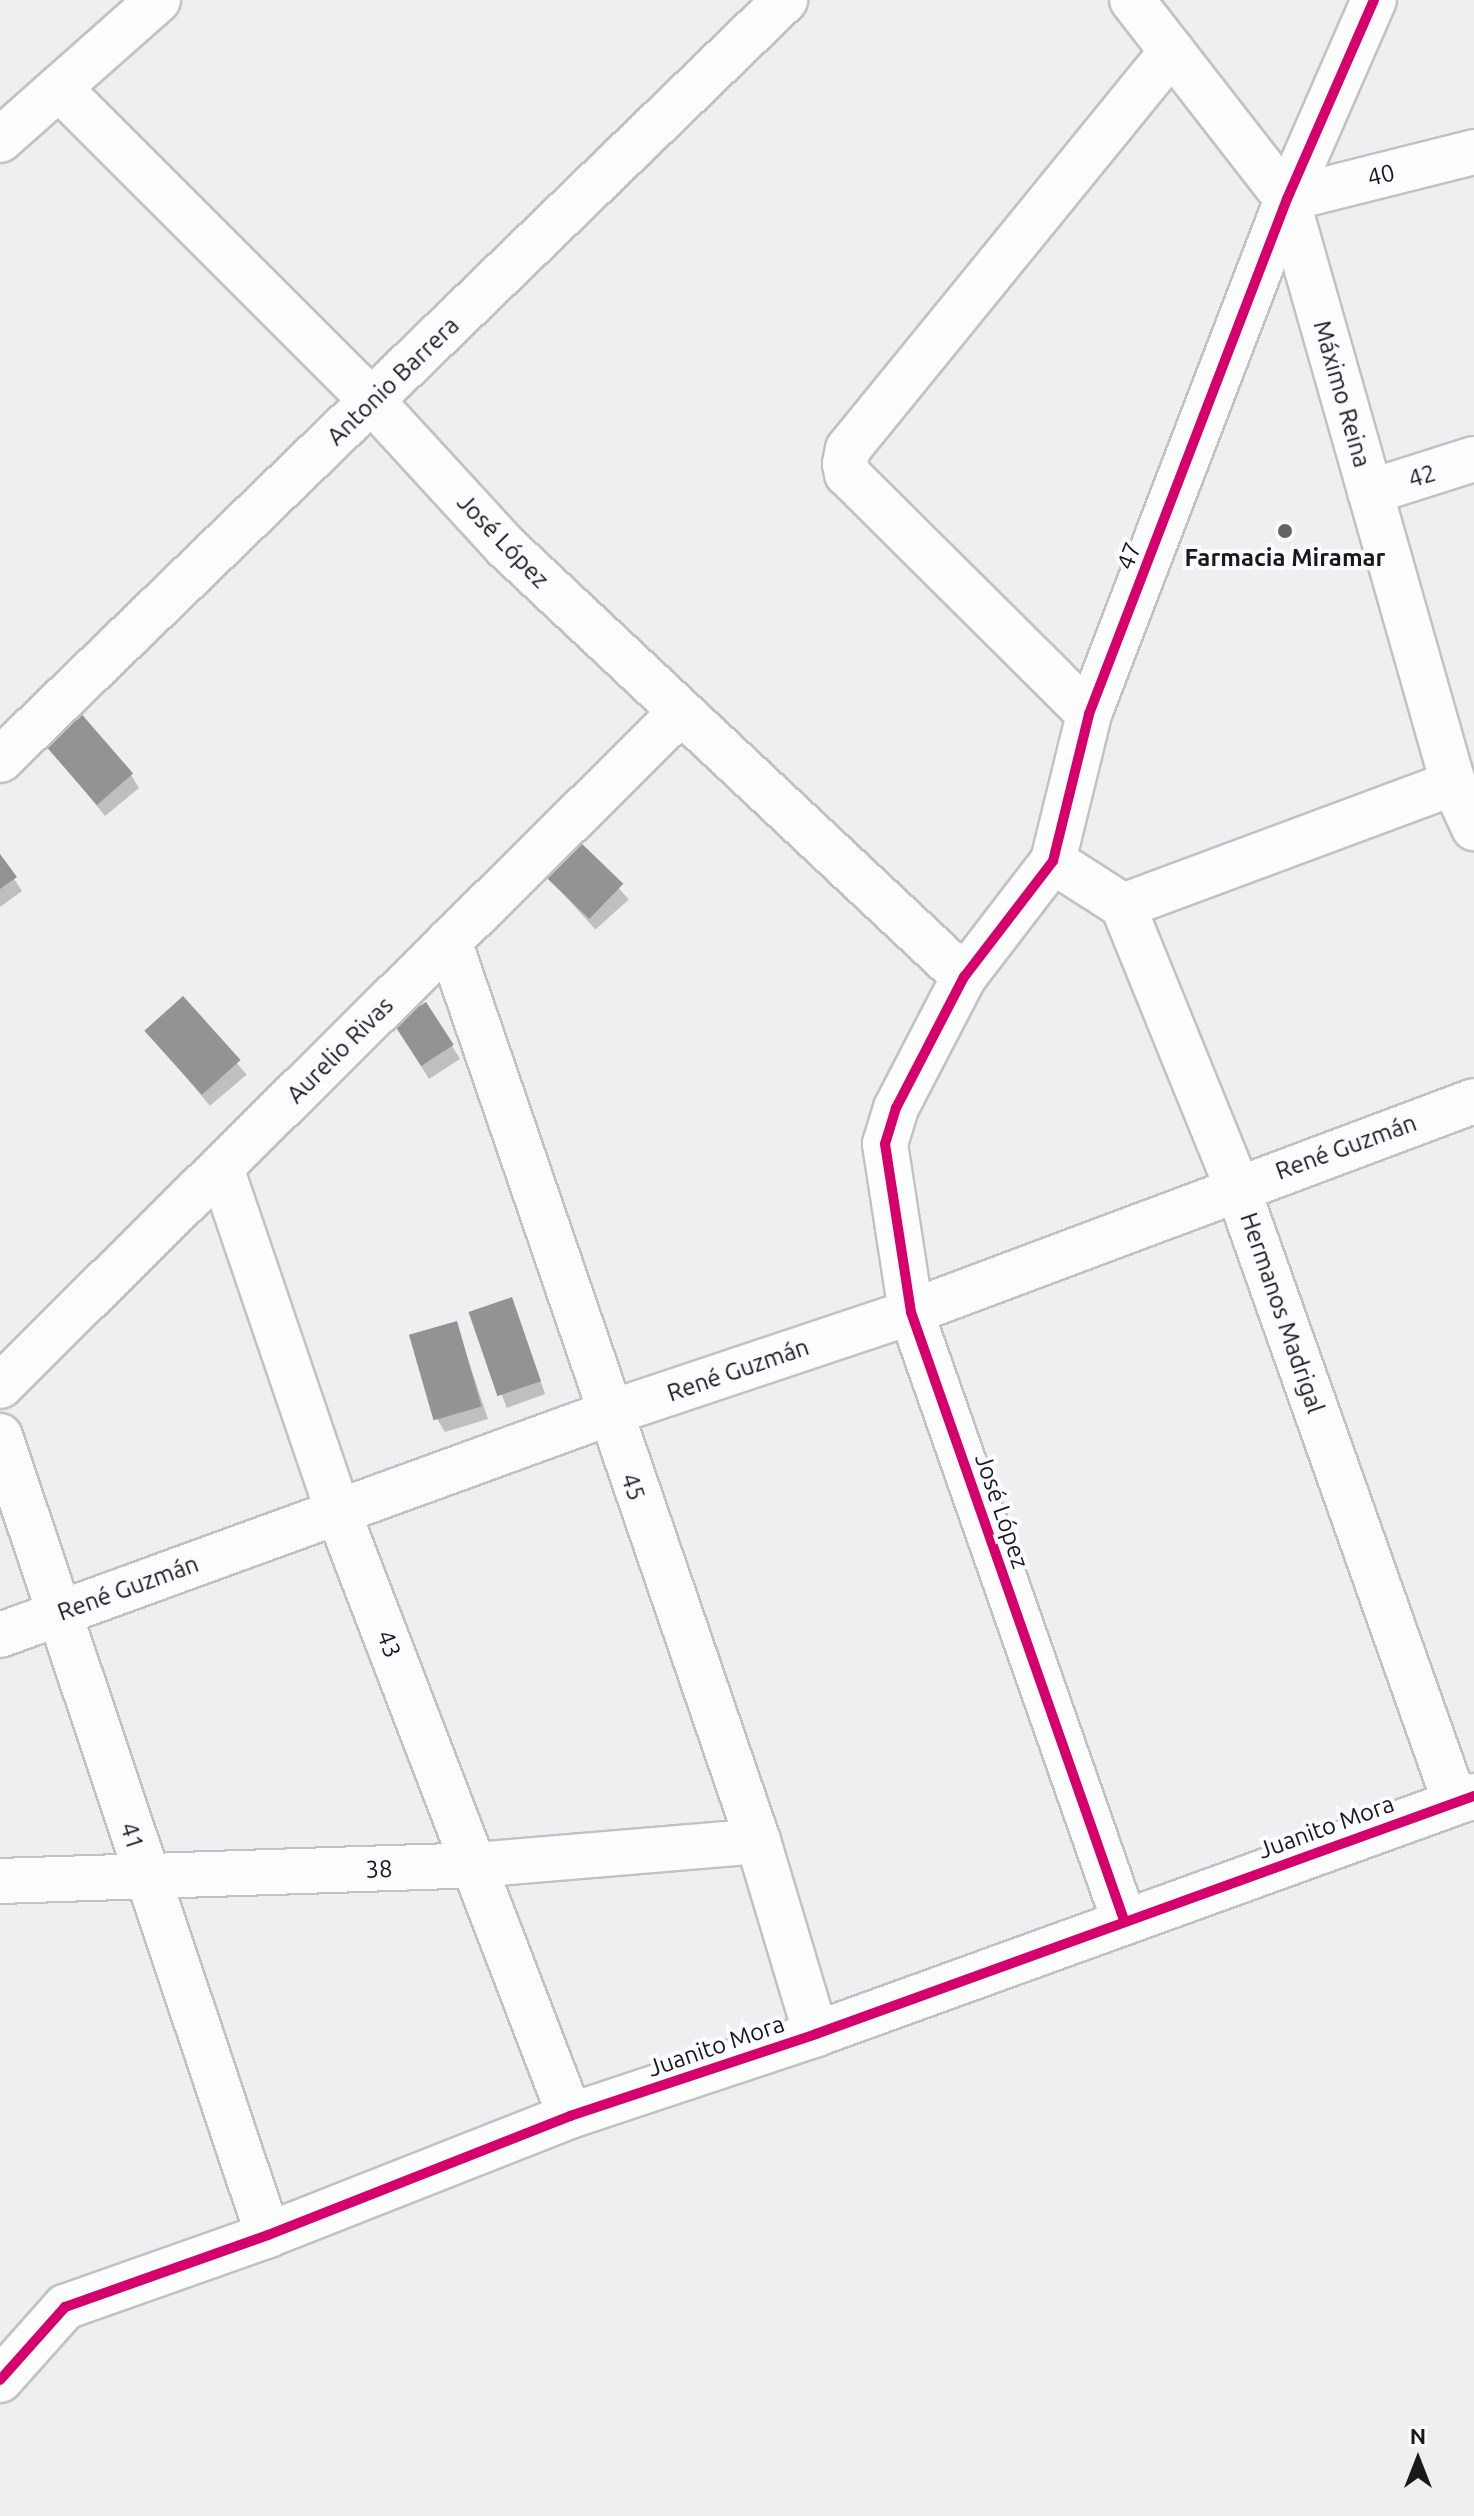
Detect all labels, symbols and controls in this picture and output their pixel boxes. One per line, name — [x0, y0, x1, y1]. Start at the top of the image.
street label: 40 — [1364, 158, 1398, 192]
street label: Antonio Barrera — [321, 311, 465, 451]
street label: Máximo Reina — [1307, 317, 1377, 471]
street label: 42 — [1405, 458, 1439, 494]
street label: José López — [451, 488, 555, 594]
marker: Farmacia Miramar — [1276, 522, 1294, 540]
street label: 47 — [1111, 538, 1147, 574]
place label: Farmacia Miramar — [1185, 544, 1385, 572]
street label: Aurelio Rivas — [281, 991, 399, 1109]
street label: René Guzmán — [1272, 1108, 1420, 1186]
street label: Hermanos Madrigal — [1234, 1209, 1330, 1417]
street label: René Guzmán — [663, 1332, 813, 1408]
street label: José López — [969, 1450, 1035, 1572]
street label: 45 — [615, 1470, 651, 1504]
street label: René Guzmán — [54, 1549, 202, 1627]
street label: 43 — [371, 1626, 407, 1662]
street label: Juanito Mora — [1254, 1789, 1398, 1865]
street label: 41 — [114, 1819, 150, 1853]
street label: 38 — [365, 1854, 393, 1884]
street label: Juanito Mora — [644, 2009, 788, 2083]
north arrow — [1378, 2420, 1458, 2500]
text: N — [1410, 2423, 1426, 2448]

